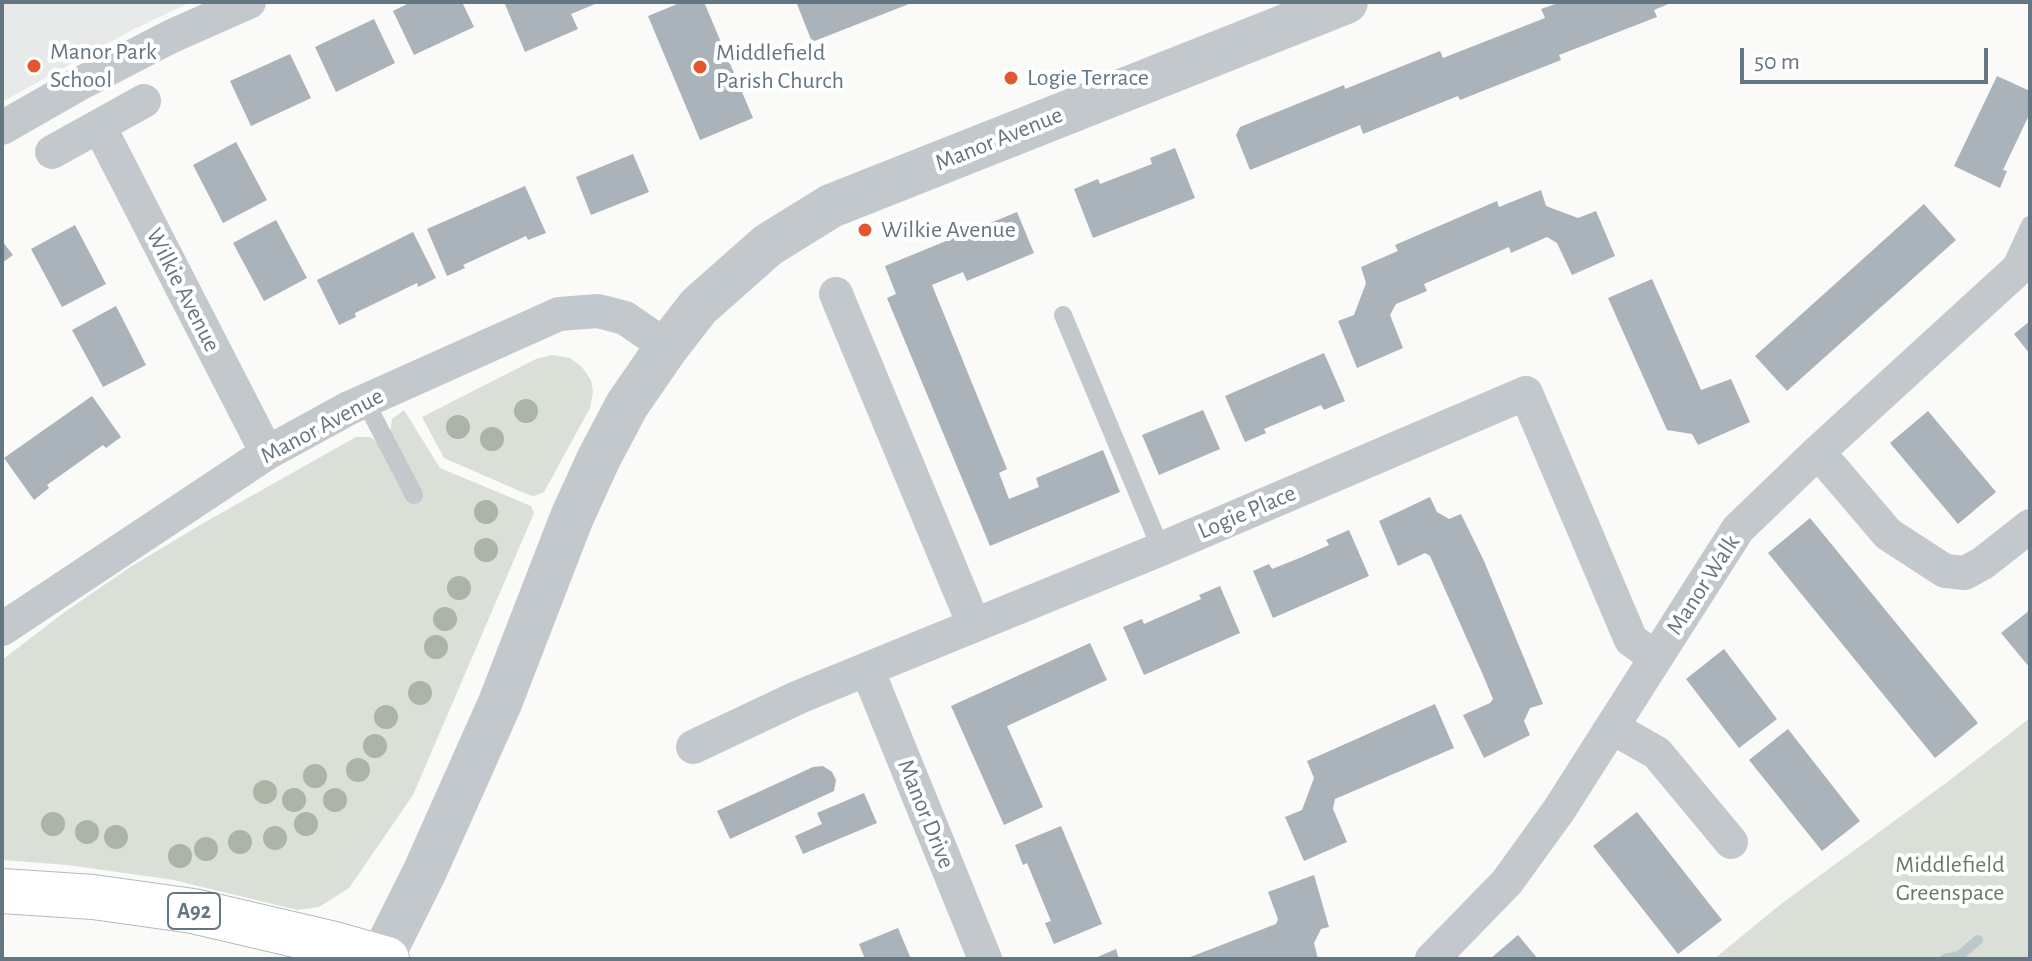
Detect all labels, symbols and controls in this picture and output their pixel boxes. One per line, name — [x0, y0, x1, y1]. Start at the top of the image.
scale bar — [1744, 32, 1992, 82]
place label: Manor Park School — [50, 38, 157, 94]
place label: Middlefield Parish Church — [716, 39, 844, 95]
text: 50 m — [1754, 50, 1800, 74]
marker: Manor Park School — [25, 57, 43, 75]
marker: Middlefield Parish Church — [691, 58, 709, 76]
place label: Logie Terrace — [1027, 64, 1149, 92]
marker: Logie Terrace — [1002, 69, 1020, 87]
street label: Manor Avenue — [931, 100, 1067, 178]
place label: Wilkie Avenue — [881, 216, 1016, 244]
marker: Wilkie Avenue — [856, 221, 874, 239]
street label: Wilkie Avenue — [140, 223, 226, 357]
street label: Manor Avenue — [256, 382, 388, 470]
street label: Logie Place — [1194, 478, 1300, 546]
street label: Manor Walk — [1660, 530, 1746, 640]
street label: Manor Drive — [891, 755, 961, 873]
park label: Middlefield Greenspace — [1895, 851, 2005, 907]
road number: A92 — [168, 893, 220, 929]

